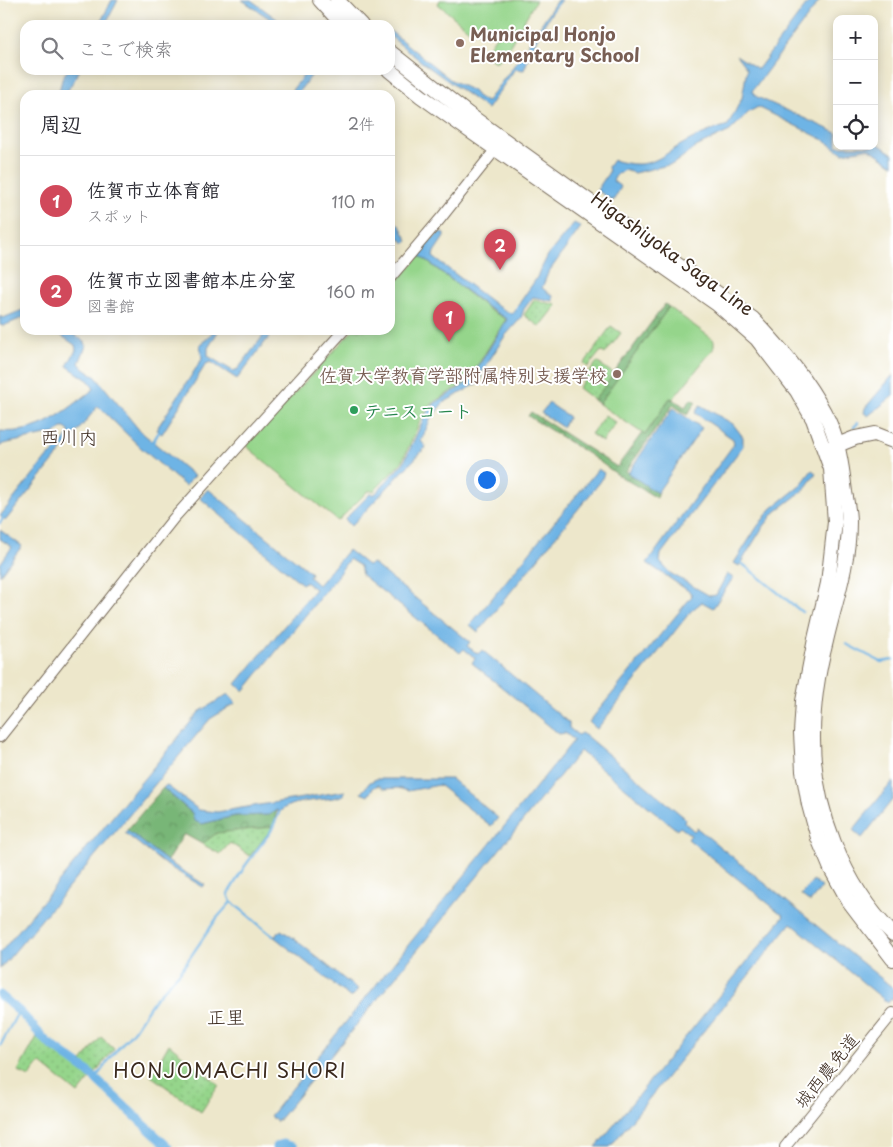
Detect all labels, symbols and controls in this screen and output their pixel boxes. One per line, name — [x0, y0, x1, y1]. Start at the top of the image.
map controls — [833, 15, 878, 150]
button: + — [833, 15, 878, 60]
search box — [20, 20, 395, 75]
place label: Municipal Honjo Elementary School — [470, 20, 640, 68]
icon: search — [38, 34, 66, 62]
text: ここで検索 — [78, 34, 173, 62]
marker: Municipal Honjo Elementary School — [454, 37, 466, 49]
button: − — [833, 60, 878, 105]
button: locate — [833, 105, 878, 150]
text: 周辺 — [40, 107, 82, 139]
text: 2件 — [348, 111, 375, 135]
text: 佐賀市立体育館 — [87, 175, 220, 203]
street label: Higashiyoka Saga Line — [586, 185, 760, 321]
text: 1 — [52, 189, 60, 213]
text: 110 m — [332, 189, 375, 213]
text: スポット — [87, 203, 151, 227]
pin: 2 — [484, 229, 516, 270]
text: 佐賀市立図書館本庄分室 — [87, 265, 296, 293]
text: 2 — [50, 279, 62, 303]
text: 160 m — [327, 279, 375, 303]
text: 図書館 — [87, 293, 135, 317]
pin: 1 — [433, 301, 465, 342]
place label: 佐賀大学教育学部附属特別支援学校 — [319, 361, 607, 388]
marker: 佐賀大学教育学部附属特別支援学校 — [611, 368, 623, 380]
place label: テニスコート — [364, 397, 472, 424]
marker: テニスコート — [348, 404, 360, 416]
district label: 西川内 — [40, 422, 98, 450]
your location — [474, 467, 500, 493]
district label: 正里 — [207, 1002, 245, 1030]
street label: 城西農免道 — [787, 1027, 865, 1113]
district label: HONJOMACHI SHORI — [113, 1055, 347, 1085]

